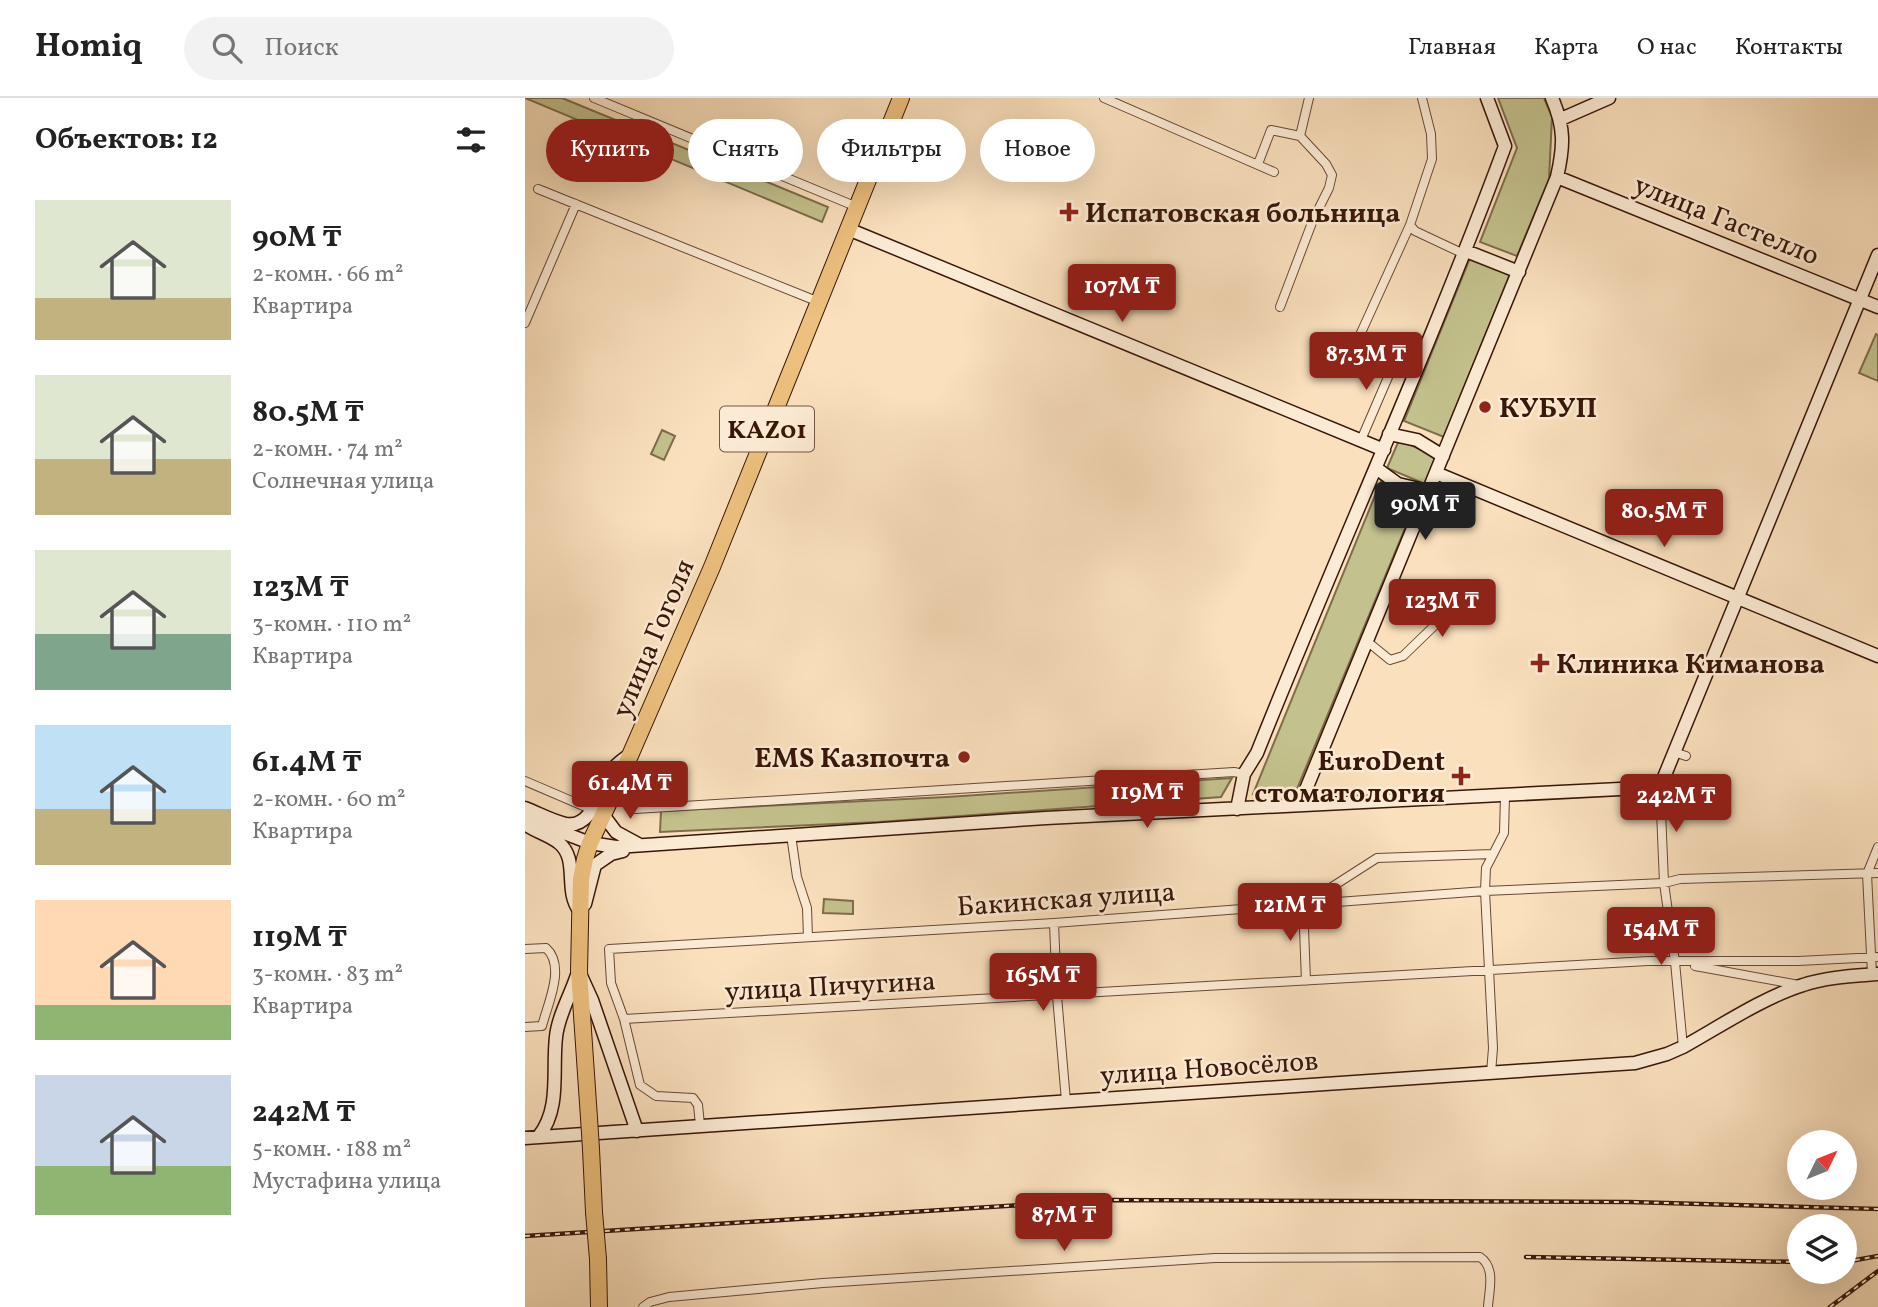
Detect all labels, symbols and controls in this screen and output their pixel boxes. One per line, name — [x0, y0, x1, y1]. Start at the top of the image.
search box — [184, 17, 674, 80]
text: Homiq — [35, 25, 142, 71]
icon: search — [208, 29, 246, 67]
text: Поиск — [264, 30, 339, 66]
text: Главная — [1408, 31, 1496, 65]
text: Карта — [1534, 31, 1599, 65]
text: О нас — [1637, 31, 1697, 65]
text: Контакты — [1735, 31, 1843, 65]
text: Объектов: 12 — [35, 119, 218, 161]
chip: Купить — [546, 119, 674, 182]
chip: Снять — [688, 119, 803, 182]
chip: Фильтры — [817, 119, 966, 182]
chip: Новое — [980, 119, 1095, 182]
icon: filters — [452, 121, 490, 159]
street label: улица Гастелло — [1627, 166, 1825, 276]
place label: Испатовская больница — [1085, 195, 1401, 234]
marker: Испатовская больница — [1059, 202, 1079, 222]
text: 90M ₸ — [252, 217, 342, 259]
icon: home — [91, 228, 175, 312]
text: 2-комн. · 66 m² — [252, 259, 403, 291]
pin: 107M ₸ — [1065, 264, 1179, 324]
text: 107M ₸ — [1084, 271, 1160, 303]
text: Квартира — [252, 291, 353, 323]
pin: 87.3M ₸ — [1301, 332, 1431, 392]
text: 87.3M ₸ — [1326, 339, 1406, 371]
place label: КУБУП — [1499, 390, 1597, 429]
text: 80.5M ₸ — [252, 392, 364, 434]
marker: КУБУП — [1477, 399, 1493, 415]
icon: home — [91, 403, 175, 487]
road number: KАZ01 — [720, 406, 814, 452]
text: 2-комн. · 74 m² — [252, 434, 403, 466]
text: Солнечная улица — [252, 466, 434, 498]
pin: 90M ₸ — [1376, 482, 1474, 542]
text: 90M ₸ — [1391, 489, 1459, 521]
pin: 80.5M ₸ — [1599, 490, 1729, 549]
text: 80.5M ₸ — [1621, 496, 1707, 528]
street label: улица Гоголя — [603, 554, 705, 724]
text: 123M ₸ — [252, 567, 349, 609]
icon: home — [91, 578, 175, 662]
pin: 123M ₸ — [1385, 580, 1499, 639]
text: 123M ₸ — [1405, 586, 1479, 618]
text: 3-комн. · 110 m² — [252, 609, 411, 641]
text: Квартира — [252, 641, 353, 673]
place label: Клиника Киманова — [1556, 646, 1825, 685]
marker: Клиника Киманова — [1530, 653, 1550, 673]
place label: EMS Казпочта — [754, 740, 950, 779]
text: 61.4M ₸ — [252, 742, 362, 784]
place label: EuroDent стоматология — [1254, 743, 1445, 814]
marker: EMS Казпочта — [956, 749, 972, 765]
icon: home — [91, 753, 175, 837]
pin: 61.4M ₸ — [565, 762, 695, 821]
marker: EuroDent стоматология — [1451, 766, 1471, 786]
text: 61.4M ₸ — [588, 768, 672, 800]
pin: 119M ₸ — [1090, 770, 1204, 830]
pin: 242M ₸ — [1619, 774, 1733, 834]
text: 119M ₸ — [1110, 777, 1184, 809]
text: 242M ₸ — [1636, 781, 1716, 813]
text: 2-комн. · 60 m² — [252, 784, 406, 816]
text: Квартира — [252, 816, 353, 848]
street label: Бакинская улица — [956, 873, 1177, 928]
pin: 121M ₸ — [1233, 884, 1347, 943]
text: 121M ₸ — [1254, 890, 1326, 922]
pin: 154M ₸ — [1604, 908, 1718, 967]
text: 154M ₸ — [1623, 914, 1699, 946]
text: 119M ₸ — [252, 917, 347, 959]
icon: home — [91, 928, 175, 1012]
pin: 165M ₸ — [986, 954, 1100, 1013]
text: 3-комн. · 83 m² — [252, 959, 403, 991]
text: 165M ₸ — [1006, 960, 1080, 992]
street label: улица Пичугина — [723, 962, 937, 1013]
text: Квартира — [252, 991, 353, 1023]
street label: улица Новосёлов — [1099, 1042, 1320, 1097]
text: 242M ₸ — [252, 1092, 356, 1134]
icon: home — [91, 1103, 175, 1187]
north arrow — [1787, 1130, 1857, 1200]
map controls — [1787, 1130, 1857, 1284]
text: 5-комн. · 188 m² — [252, 1134, 411, 1166]
text: Мустафина улица — [252, 1166, 441, 1198]
pin: 87M ₸ — [1015, 1194, 1113, 1253]
text: 87M ₸ — [1031, 1200, 1097, 1232]
button: layers — [1787, 1214, 1857, 1284]

